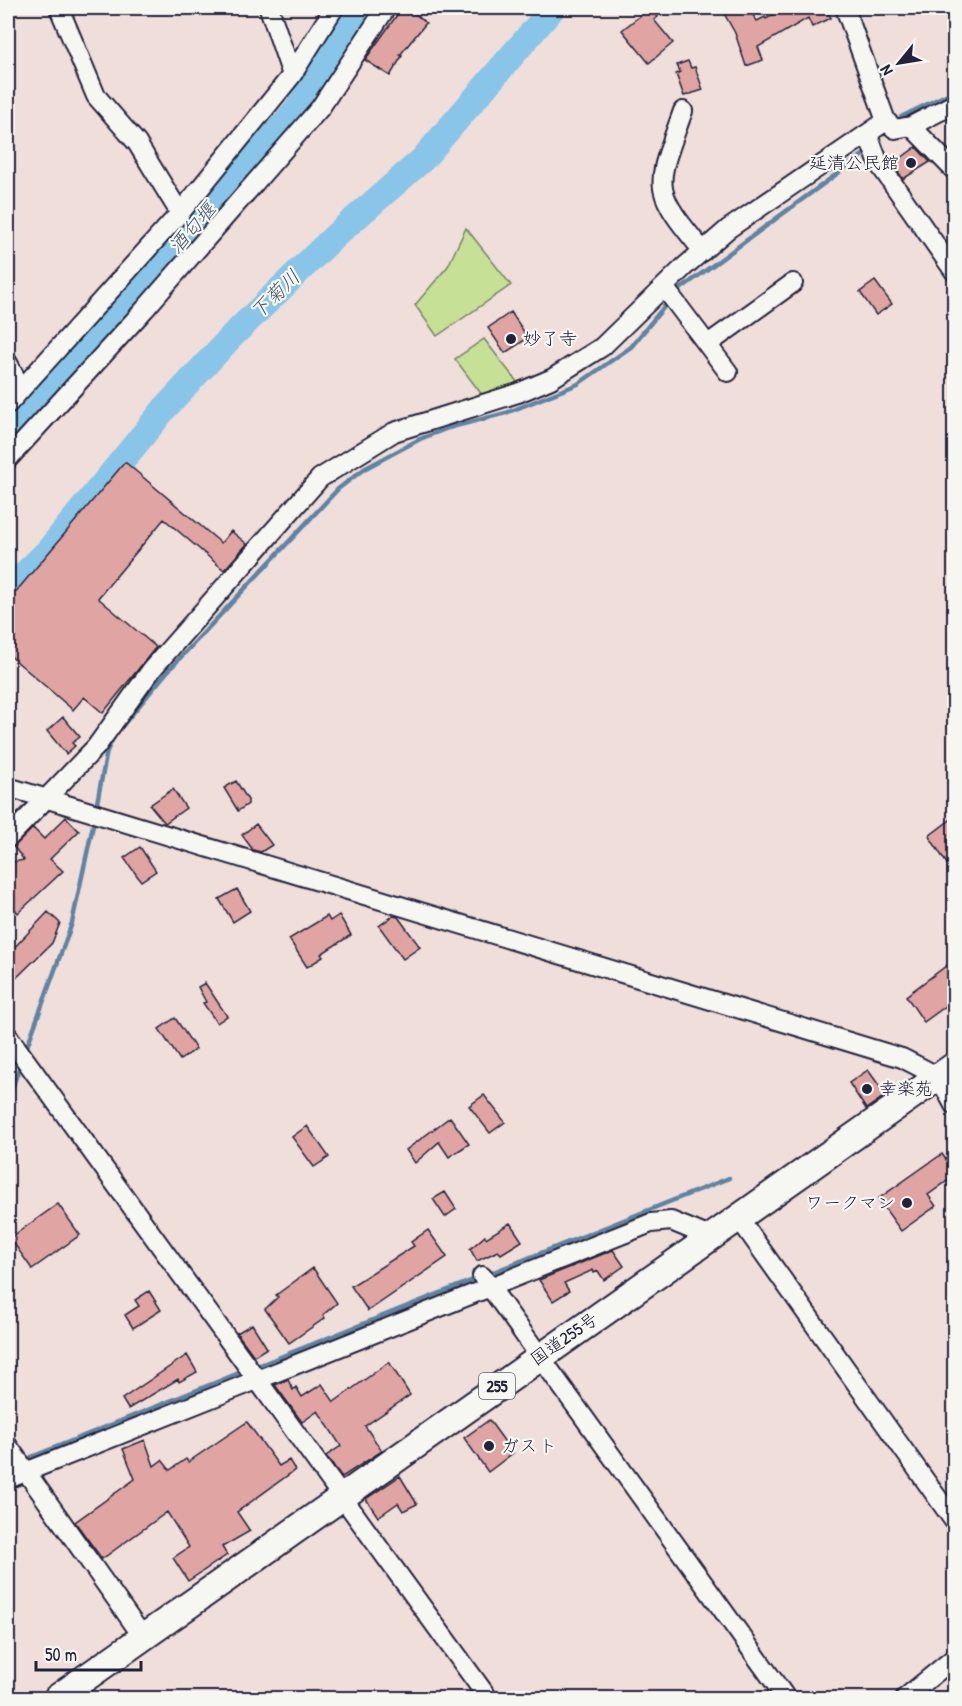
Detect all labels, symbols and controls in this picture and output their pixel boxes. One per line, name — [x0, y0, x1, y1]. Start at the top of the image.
north arrow — [869, 33, 929, 93]
text: N — [874, 61, 898, 80]
place label: 延清公民館 — [809, 150, 899, 175]
marker: 延清公民館 — [904, 156, 918, 170]
water label: 酒匂堰 — [162, 195, 223, 259]
water label: 下菊川 — [244, 263, 306, 324]
place label: 妙了寺 — [523, 326, 577, 351]
marker: 妙了寺 — [504, 332, 518, 346]
place label: 幸楽苑 — [879, 1076, 933, 1101]
marker: 幸楽苑 — [860, 1082, 874, 1096]
place label: ワークマン — [805, 1190, 895, 1215]
marker: ワークマン — [900, 1196, 914, 1210]
street label: 国道255号 — [525, 1306, 603, 1371]
road number: 255 — [479, 1373, 515, 1399]
place label: ガスト — [501, 1433, 557, 1458]
marker: ガスト — [482, 1439, 496, 1453]
scale bar — [36, 1634, 141, 1672]
text: 50 m — [45, 1642, 77, 1667]

